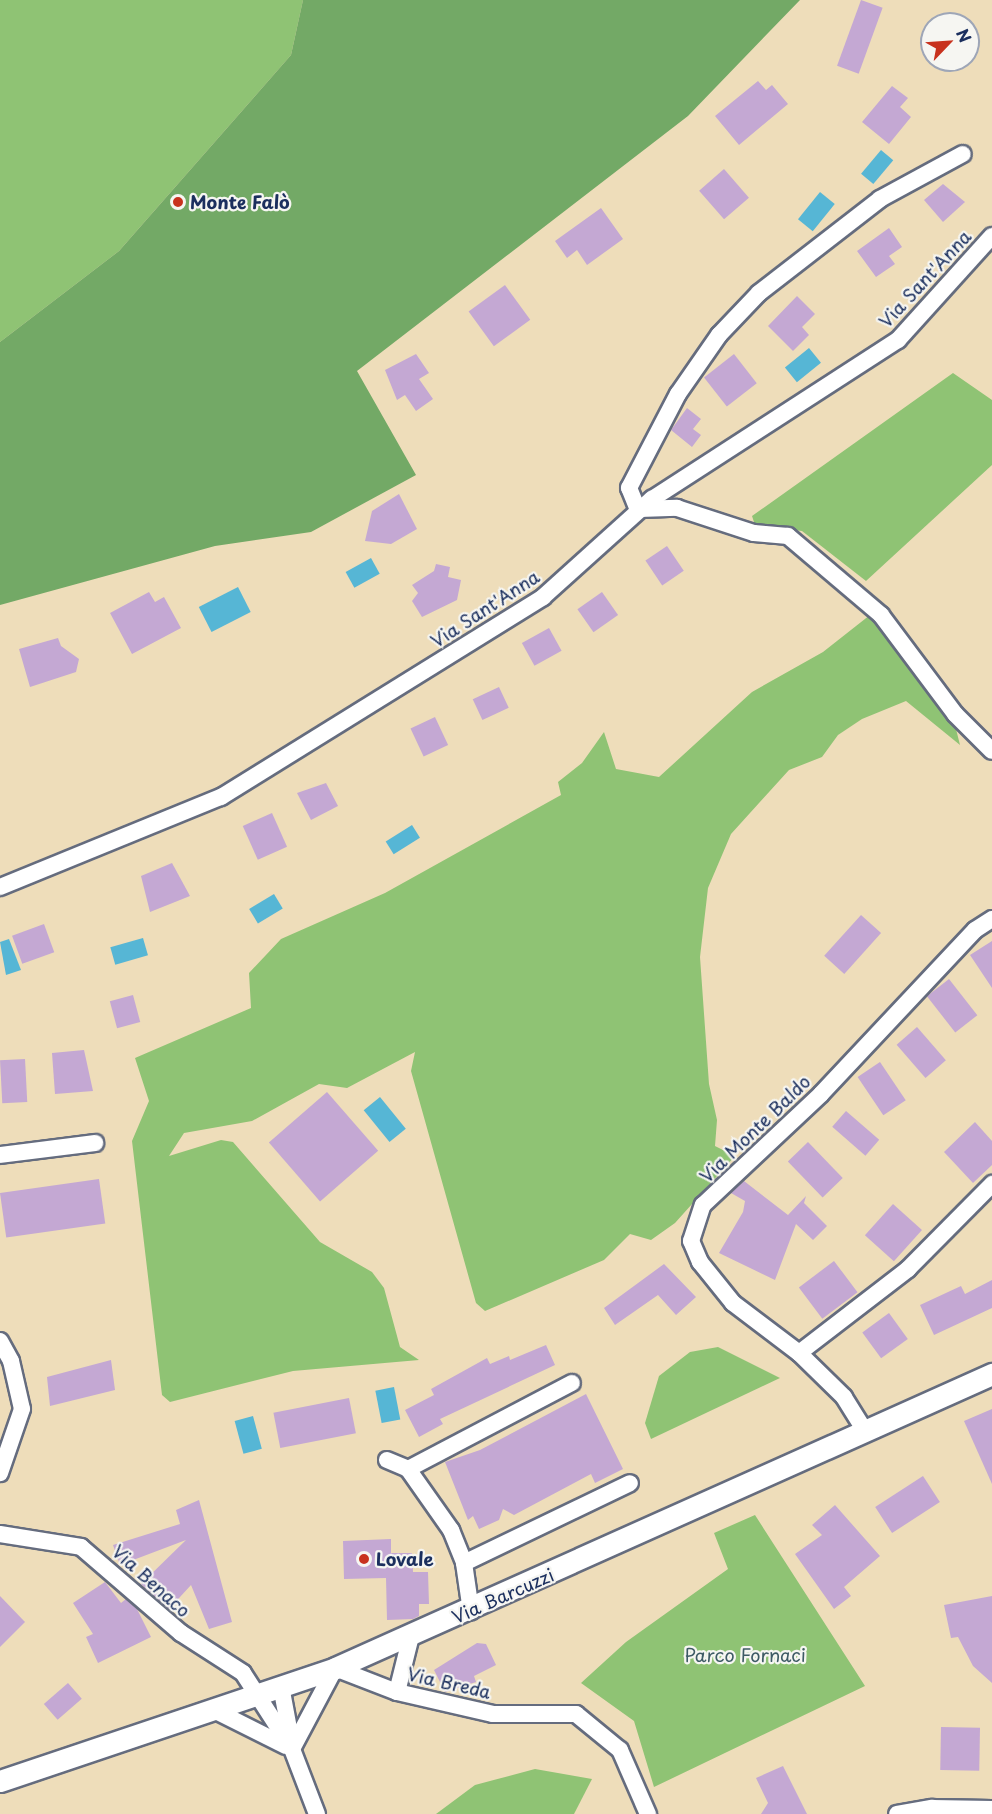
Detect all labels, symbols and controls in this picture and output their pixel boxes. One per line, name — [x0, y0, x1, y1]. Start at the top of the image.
north arrow — [920, 12, 980, 72]
text: N — [951, 24, 978, 46]
place label: Monte Falò — [190, 191, 290, 213]
marker: Monte Falò — [171, 195, 185, 209]
street label: Via Sant'Anna — [875, 226, 975, 332]
street label: Via Sant'Anna — [427, 566, 543, 652]
street label: Via Monte Baldo — [696, 1071, 814, 1187]
street label: Via Benaco — [107, 1540, 195, 1622]
place label: Lovale — [376, 1548, 434, 1570]
marker: Lovale — [357, 1552, 371, 1566]
street label: Via Barcuzzi — [449, 1564, 557, 1628]
park label: Parco Fornaci — [685, 1644, 805, 1666]
street label: Via Breda — [405, 1663, 493, 1703]

